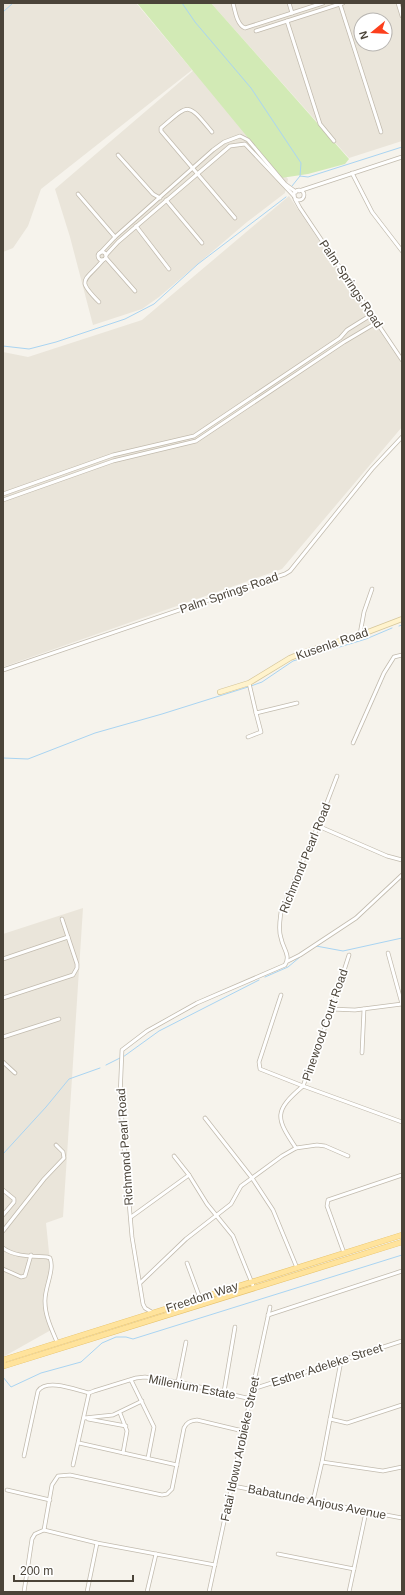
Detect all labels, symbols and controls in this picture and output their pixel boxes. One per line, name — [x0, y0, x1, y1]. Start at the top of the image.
north arrow — [353, 12, 393, 52]
text: N — [357, 29, 370, 41]
street label: Palm Springs Road — [316, 237, 386, 331]
street label: Palm Springs Road — [178, 570, 280, 616]
street label: Kusenla Road — [294, 625, 370, 663]
street label: Richmond Pearl Road — [277, 801, 333, 915]
street label: Pinewood Court Road — [299, 967, 351, 1083]
street label: Richmond Pearl Road — [114, 1088, 136, 1206]
street label: Freedom Way — [164, 1279, 240, 1315]
street label: Esther Adeleke Street — [270, 1340, 385, 1390]
street label: Millenium Estate — [147, 1372, 237, 1402]
street label: Fatai Idowu Arobieke Street — [218, 1375, 262, 1523]
street label: Babatunde Anjous Avenue — [247, 1482, 388, 1522]
scale bar — [14, 1557, 133, 1583]
text: 200 m — [20, 1564, 53, 1578]

